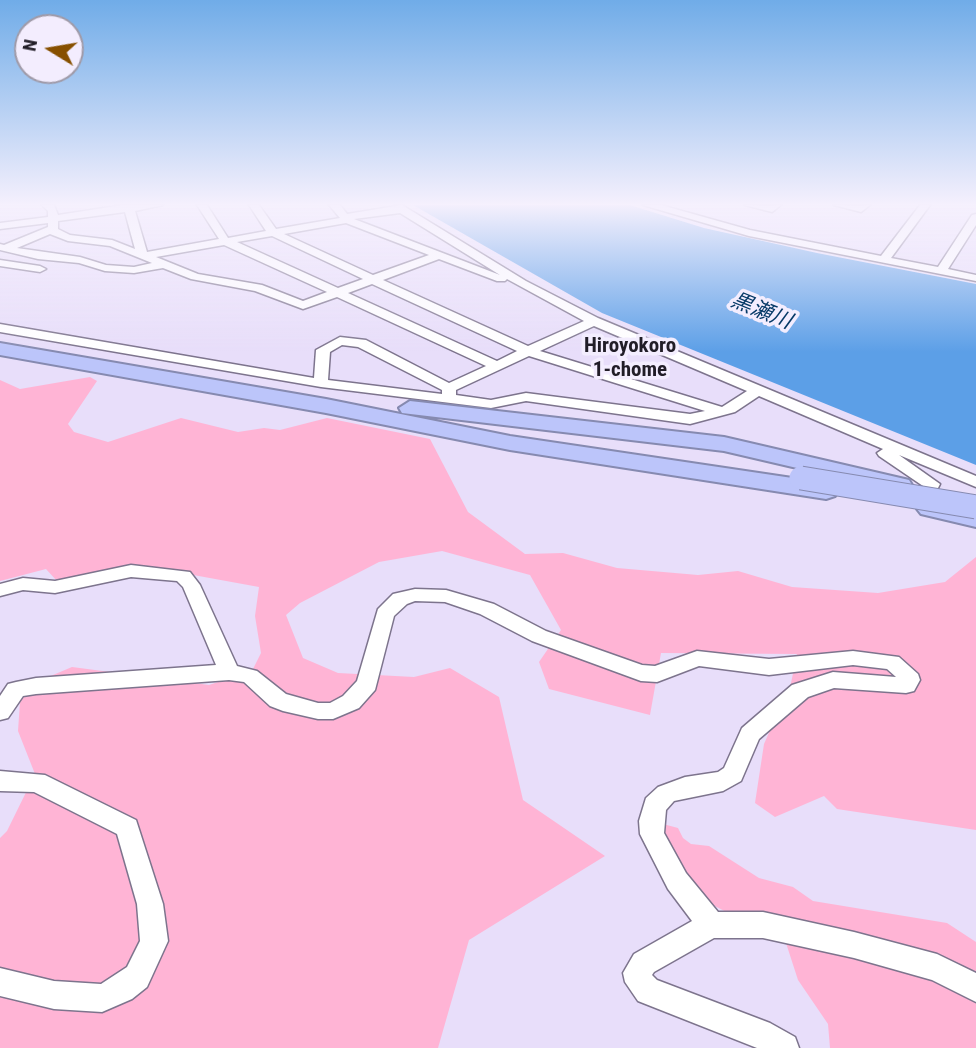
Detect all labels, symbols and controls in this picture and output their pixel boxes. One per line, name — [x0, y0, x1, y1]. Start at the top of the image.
north arrow — [14, 14, 84, 84]
text: N — [17, 37, 42, 53]
water label: 黒瀬川 — [727, 289, 795, 335]
district label: Hiroyokoro 1-chome — [584, 334, 676, 384]

